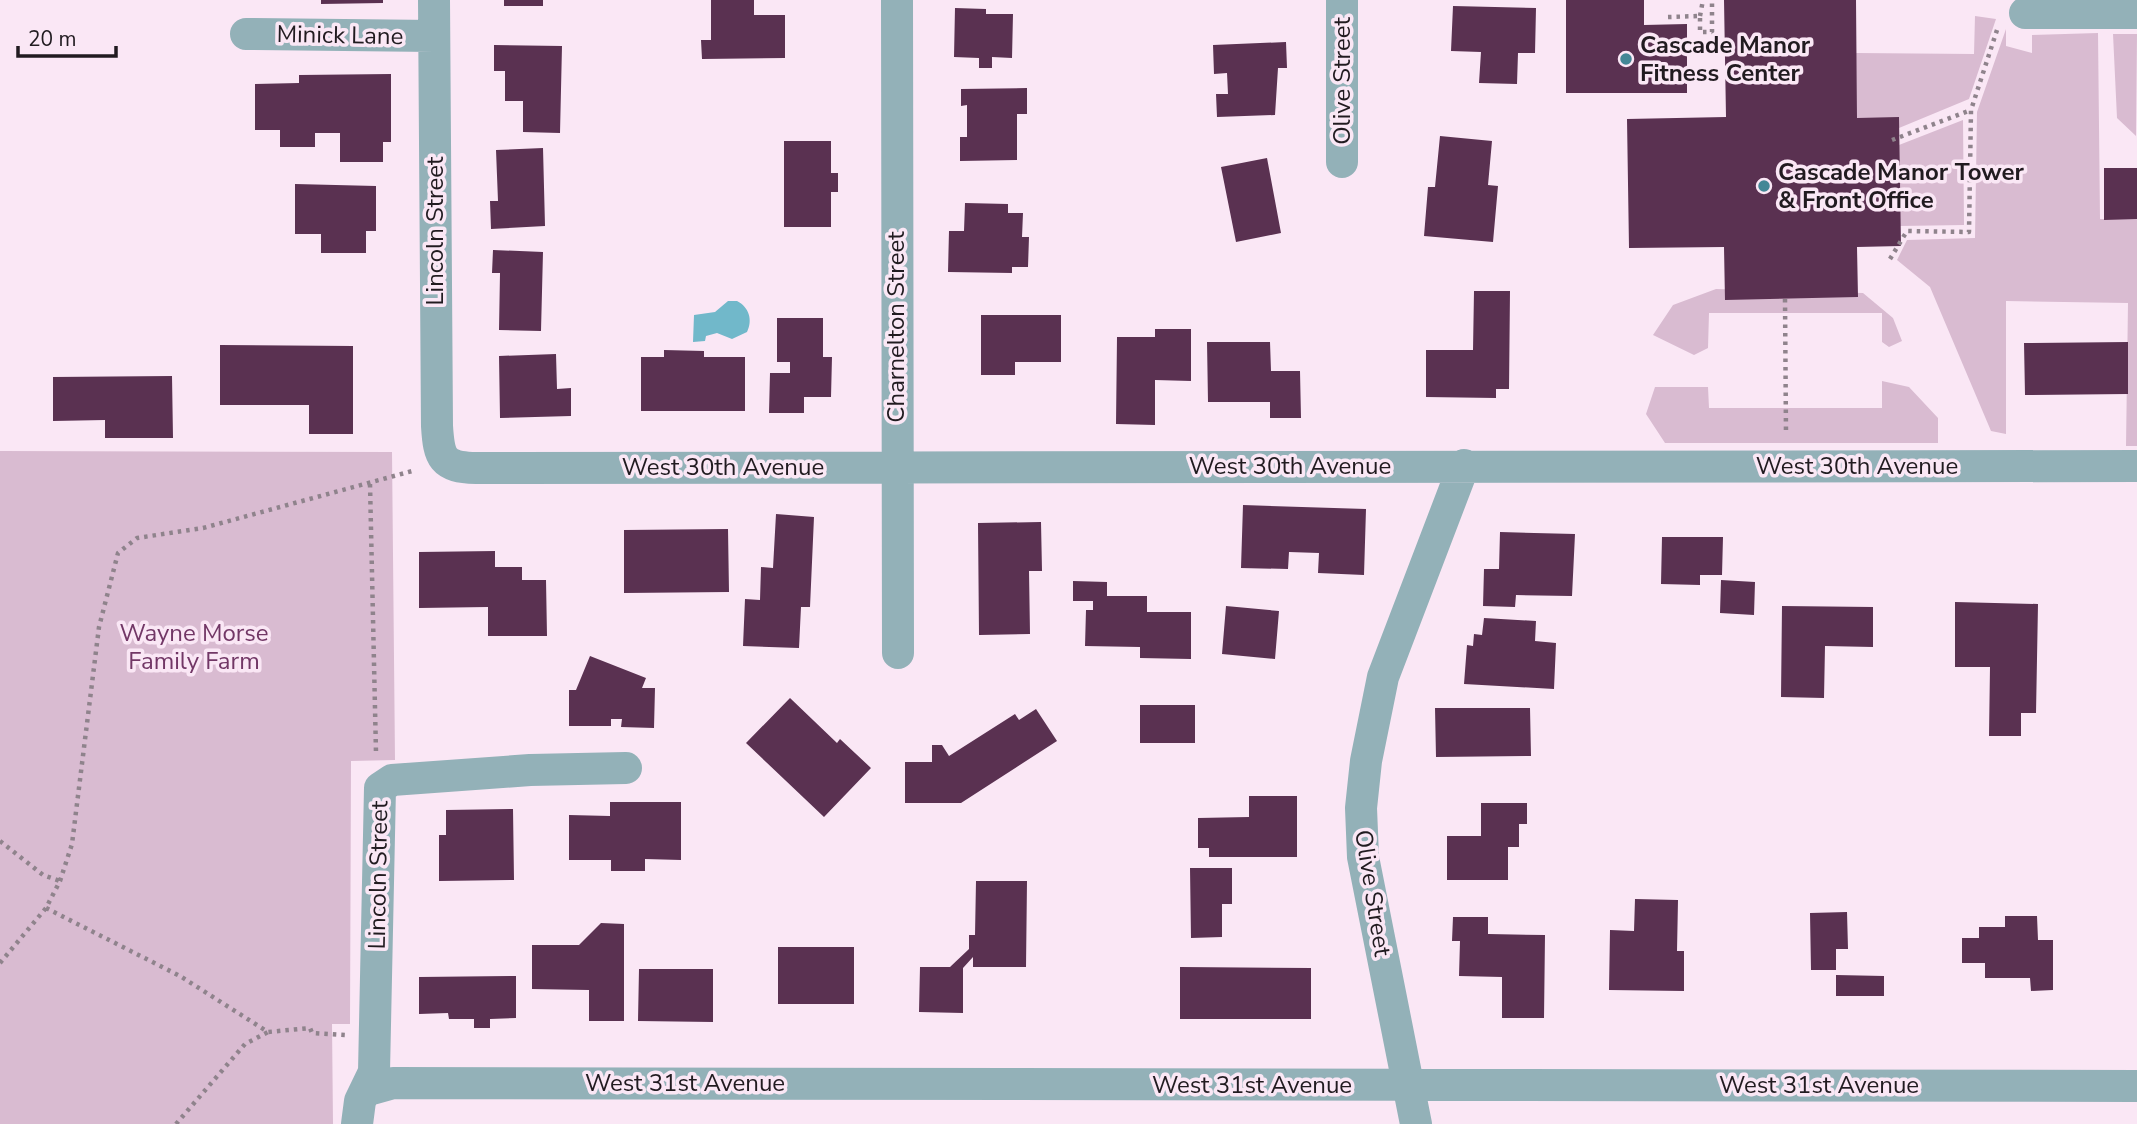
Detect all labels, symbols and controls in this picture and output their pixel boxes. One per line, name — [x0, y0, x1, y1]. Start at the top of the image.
scale bar — [18, 14, 116, 58]
street label: Olive Street — [1326, 17, 1358, 145]
street label: Minick Lane — [276, 18, 404, 52]
text: 20 m — [28, 25, 77, 53]
place label: Cascade Manor Fitness Center — [1640, 29, 1811, 89]
marker: Cascade Manor Fitness Center — [1618, 51, 1634, 67]
street label: Lincoln Street — [419, 156, 451, 305]
place label: Cascade Manor Tower & Front Office — [1778, 156, 2025, 216]
marker: Cascade Manor Tower & Front Office — [1756, 178, 1772, 194]
street label: Charnelton Street — [880, 231, 912, 423]
street label: West 30th Avenue — [1189, 450, 1391, 482]
street label: West 30th Avenue — [1756, 450, 1958, 482]
street label: West 30th Avenue — [622, 451, 824, 483]
park label: Wayne Morse Family Farm — [119, 617, 269, 677]
street label: Lincoln Street — [361, 800, 395, 950]
street label: Olive Street — [1347, 827, 1399, 959]
street label: West 31st Avenue — [585, 1067, 785, 1099]
street label: West 31st Avenue — [1152, 1069, 1352, 1101]
street label: West 31st Avenue — [1719, 1069, 1919, 1101]

